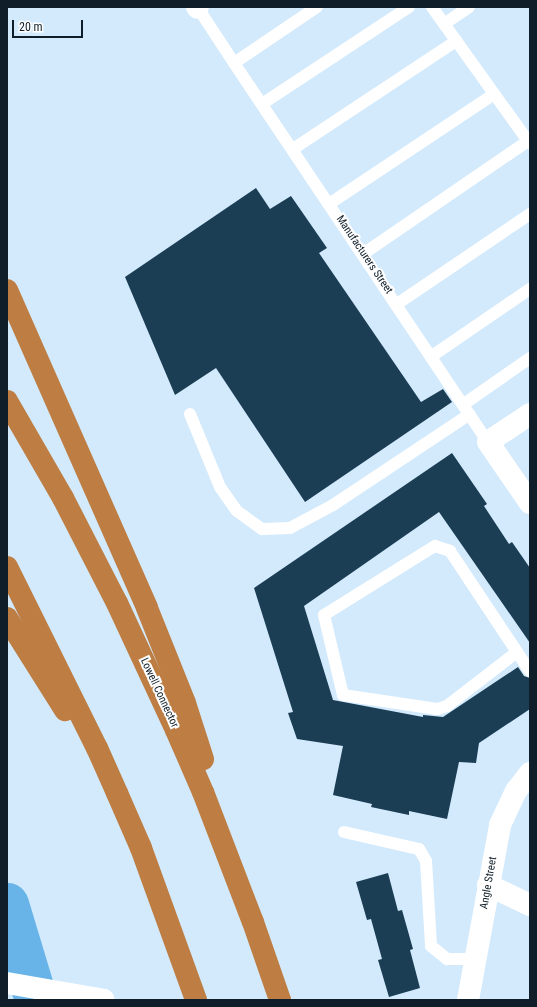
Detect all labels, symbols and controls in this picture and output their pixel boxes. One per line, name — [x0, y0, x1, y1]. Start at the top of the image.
scale bar — [14, 12, 85, 38]
text: 20 m — [19, 20, 43, 34]
street label: Manufacturers Street — [333, 213, 395, 297]
street label: Lowell Connector — [137, 656, 181, 730]
street label: Angle Street — [478, 856, 500, 910]

